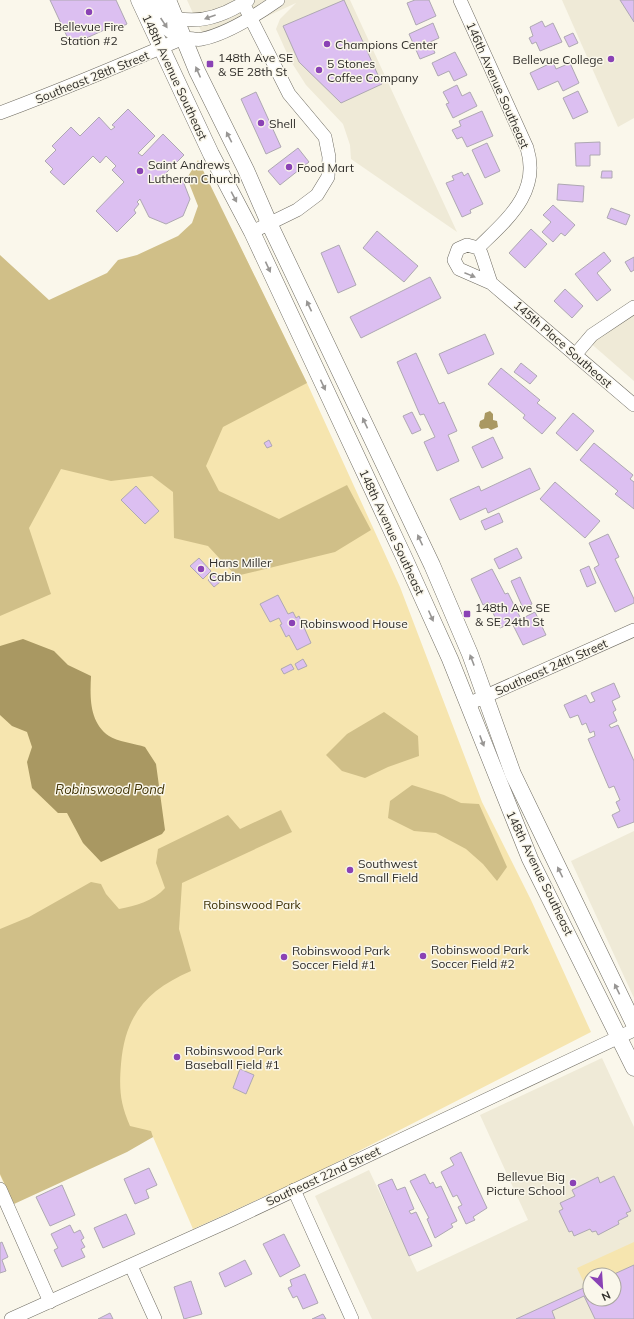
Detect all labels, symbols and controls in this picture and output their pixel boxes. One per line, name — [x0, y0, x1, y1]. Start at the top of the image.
marker: Bellevue Fire Station #2 — [84, 7, 94, 17]
street label: 148th Avenue Southeast — [139, 12, 211, 142]
one-way arrow — [204, 14, 216, 20]
one-way arrow — [160, 18, 168, 28]
place label: Bellevue Fire Station #2 — [54, 19, 124, 48]
street label: 146th Avenue Southeast — [463, 19, 533, 151]
place label: Champions Center — [335, 37, 438, 52]
marker: Champions Center — [322, 39, 332, 49]
street label: Southeast 28th Street — [33, 47, 151, 107]
place label: 148th Ave SE & SE 28th St — [218, 50, 293, 79]
place label: Bellevue College — [513, 52, 603, 67]
marker: Bellevue College — [606, 54, 616, 64]
place label: 5 Stones Coffee Company — [327, 56, 419, 85]
marker: 148th Ave SE & SE 28th St — [205, 59, 215, 69]
marker: 5 Stones Coffee Company — [314, 65, 324, 75]
one-way arrow — [195, 66, 201, 77]
place label: Shell — [269, 116, 296, 131]
marker: Shell — [256, 118, 266, 128]
one-way arrow — [226, 131, 232, 143]
place label: Saint Andrews Lutheran Church — [148, 157, 240, 186]
place label: Food Mart — [297, 160, 354, 175]
marker: Food Mart — [284, 162, 294, 172]
marker: Saint Andrews Lutheran Church — [135, 166, 145, 176]
one-way arrow — [230, 191, 237, 202]
one-way arrow — [265, 262, 271, 273]
one-way arrow — [464, 272, 476, 278]
street label: 145th Place Southeast — [511, 297, 615, 391]
one-way arrow — [306, 300, 312, 311]
one-way arrow — [320, 380, 326, 391]
one-way arrow — [362, 417, 368, 429]
street label: 148th Avenue Southeast — [356, 467, 428, 597]
one-way arrow — [417, 535, 423, 546]
place label: Hans Miller Cabin — [209, 555, 272, 584]
marker: Hans Miller Cabin — [196, 564, 206, 574]
place label: 148th Ave SE & SE 24th St — [475, 600, 550, 629]
marker: 148th Ave SE & SE 24th St — [462, 609, 472, 619]
one-way arrow — [428, 610, 434, 621]
place label: Robinswood House — [300, 616, 408, 631]
marker: Robinswood House — [287, 618, 297, 628]
street label: Southeast 24th Street — [493, 635, 609, 699]
one-way arrow — [469, 654, 475, 665]
one-way arrow — [480, 735, 486, 747]
water label: Robinswood Pond — [55, 781, 165, 797]
street label: 148th Avenue Southeast — [503, 808, 577, 938]
place label: Southwest Small Field — [358, 856, 418, 885]
marker: Southwest Small Field — [345, 865, 355, 875]
one-way arrow — [557, 866, 563, 878]
park label: Robinswood Park — [203, 897, 302, 912]
place label: Robinswood Park Soccer Field #2 — [431, 942, 529, 971]
place label: Robinswood Park Soccer Field #1 — [292, 943, 390, 972]
marker: Robinswood Park Soccer Field #2 — [418, 951, 428, 961]
marker: Robinswood Park Soccer Field #1 — [279, 952, 289, 962]
one-way arrow — [614, 983, 620, 995]
place label: Robinswood Park Baseball Field #1 — [185, 1043, 283, 1072]
marker: Robinswood Park Baseball Field #1 — [172, 1052, 182, 1062]
street label: Southeast 22nd Street — [263, 1143, 383, 1209]
place label: Bellevue Big Picture School — [486, 1169, 565, 1198]
marker: Bellevue Big Picture School — [568, 1178, 578, 1188]
north arrow — [582, 1267, 622, 1307]
text: N — [600, 1288, 613, 1304]

